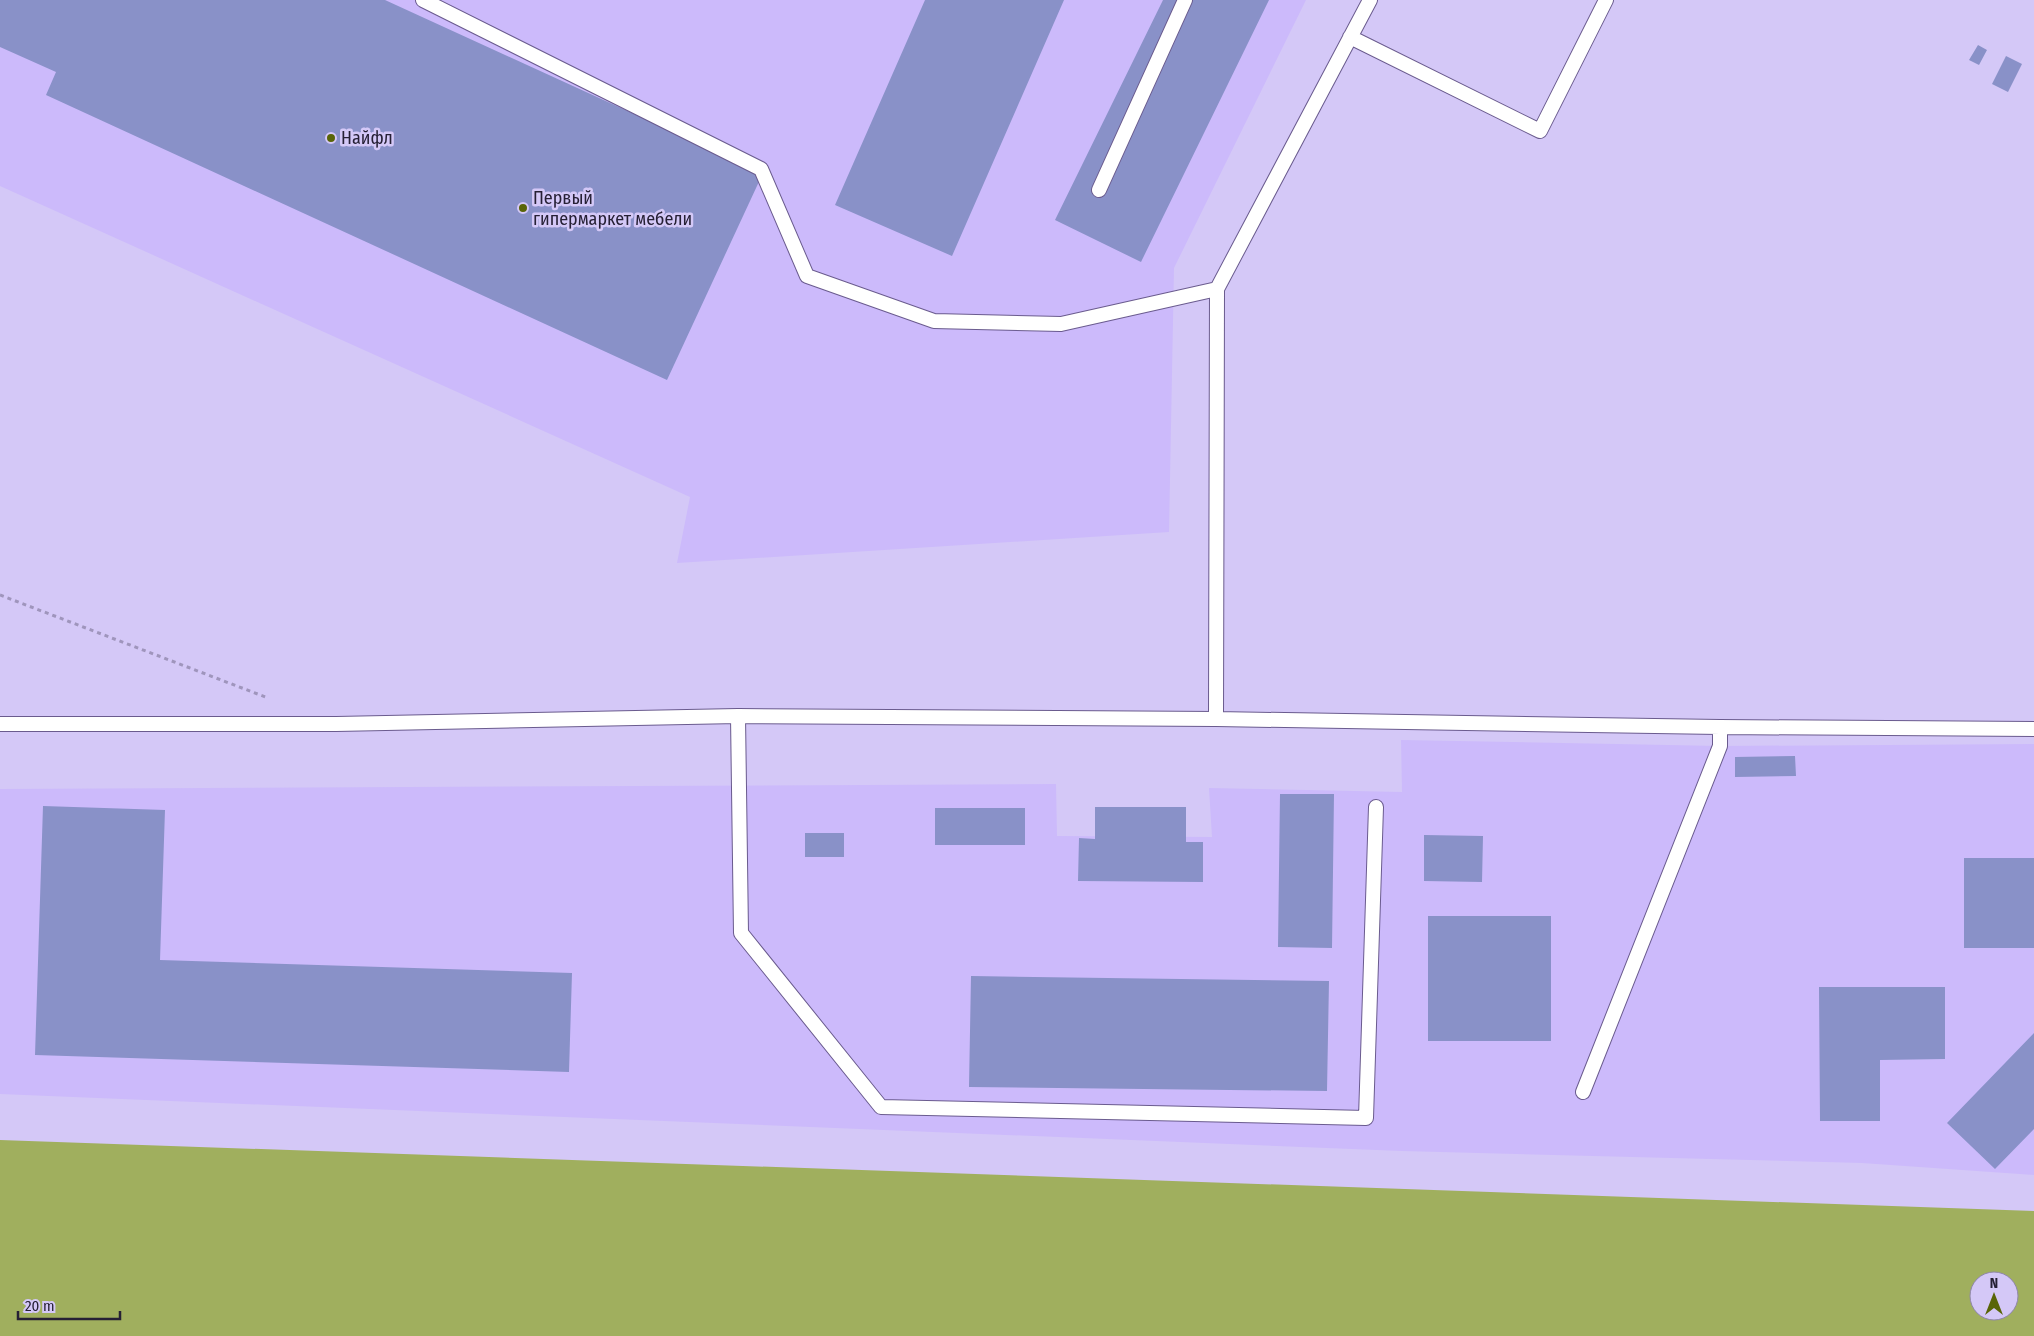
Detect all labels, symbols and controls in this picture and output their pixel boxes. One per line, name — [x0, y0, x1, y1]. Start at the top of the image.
place label: Найфл — [341, 127, 393, 149]
marker: Найфл — [325, 132, 337, 144]
place label: Первый гипермаркет мебели — [533, 187, 692, 230]
marker: Первый гипермаркет мебели — [517, 202, 529, 214]
north arrow — [1969, 1271, 2019, 1321]
text: N — [1990, 1275, 1998, 1292]
scale bar — [18, 1288, 120, 1320]
text: 20 m — [25, 1297, 55, 1315]

